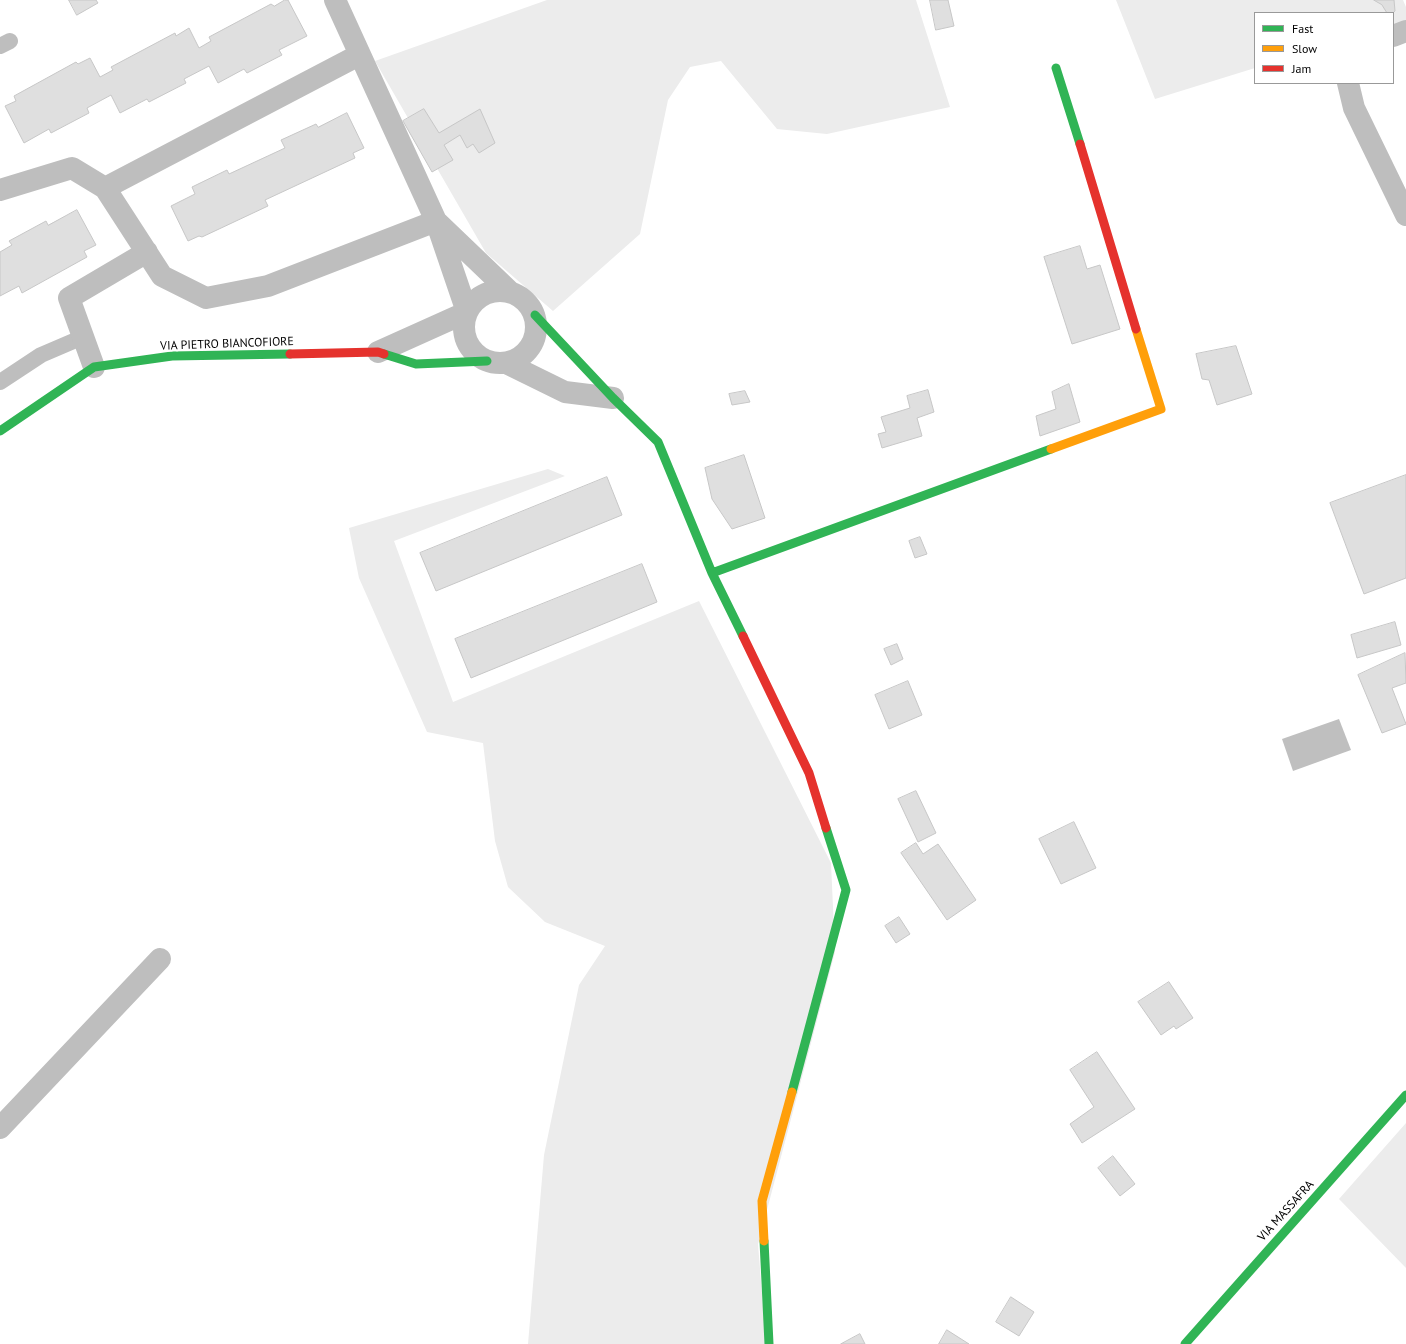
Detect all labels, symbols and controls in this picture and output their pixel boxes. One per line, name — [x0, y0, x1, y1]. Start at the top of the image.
legend — [1254, 12, 1394, 84]
text: Fast — [1292, 21, 1313, 36]
text: Slow — [1292, 41, 1317, 56]
text: Jam — [1292, 61, 1311, 76]
street label: VIA PIETRO BIANCOFIORE — [160, 334, 294, 354]
street label: VIA MASSAFRA — [1255, 1178, 1317, 1244]

